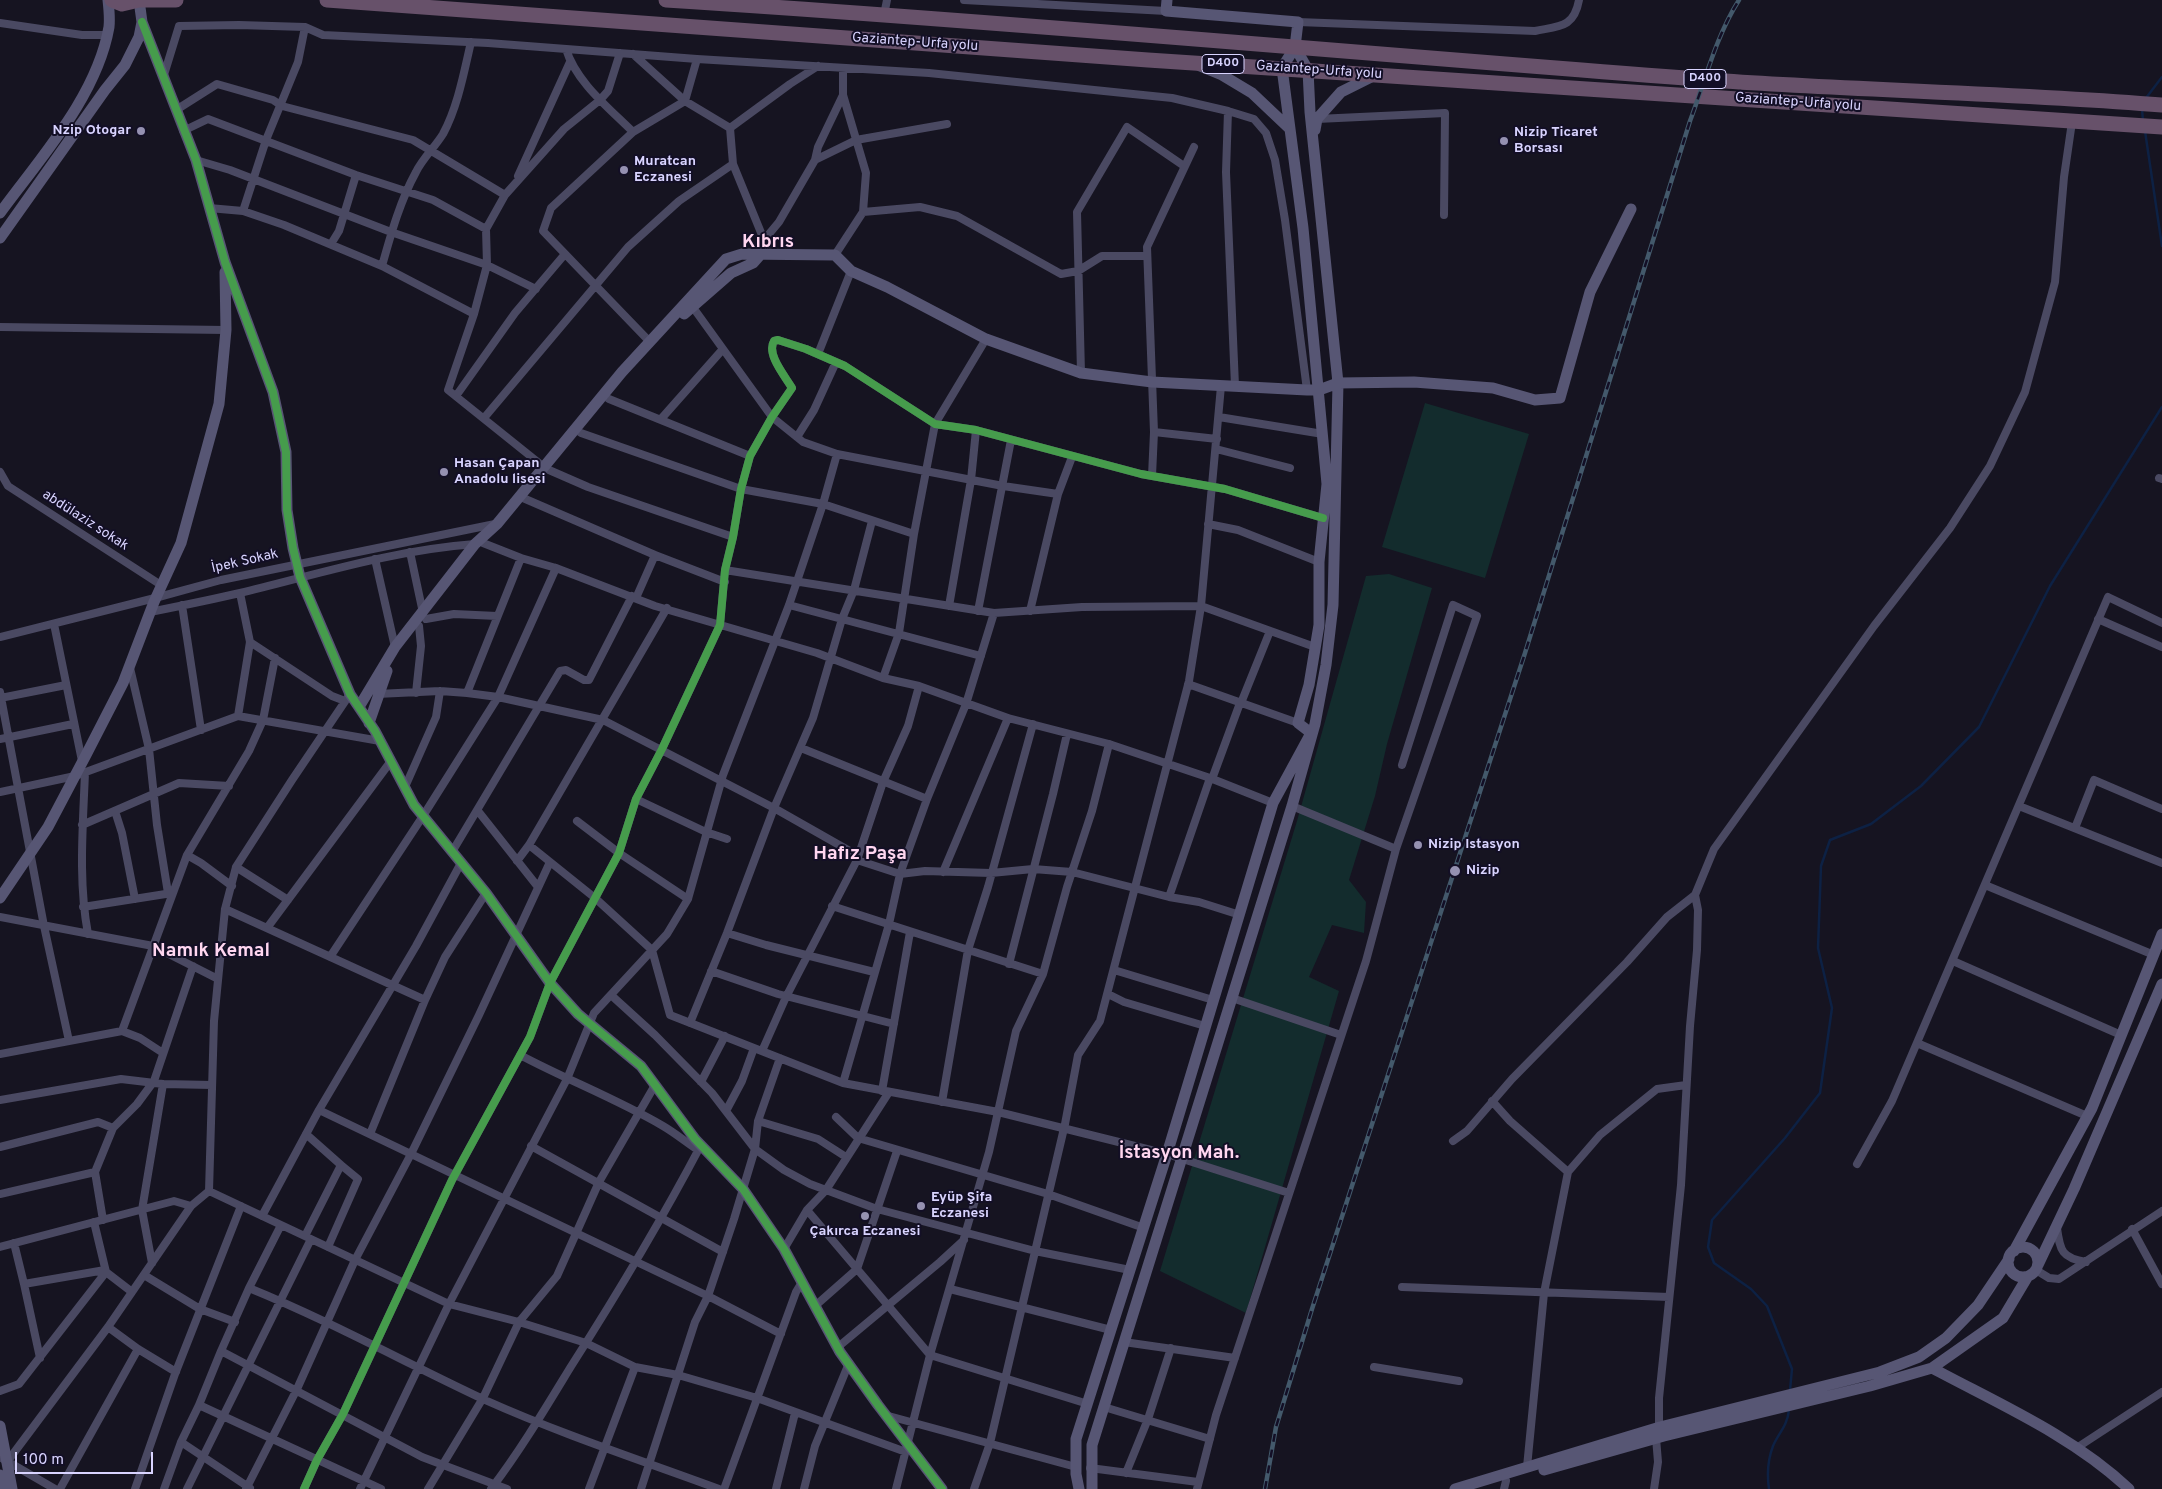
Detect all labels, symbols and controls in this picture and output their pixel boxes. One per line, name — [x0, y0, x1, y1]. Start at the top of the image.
street label: Gaziantep-Urfa yolu — [851, 30, 979, 56]
road number: D400 — [1202, 54, 1244, 74]
street label: Gaziantep-Urfa yolu — [1255, 58, 1383, 84]
road number: D400 — [1684, 70, 1726, 88]
street label: Gaziantep-Urfa yolu — [1734, 90, 1862, 116]
place label: Nzip Otogar — [52, 123, 131, 139]
marker: Nzip Otogar — [135, 125, 147, 137]
place label: Nizip Ticaret Borsası — [1514, 125, 1598, 158]
marker: Nizip Ticaret Borsası — [1498, 135, 1510, 147]
place label: Muratcan Eczanesi — [634, 154, 696, 186]
marker: Muratcan Eczanesi — [618, 164, 630, 176]
district label: Kıbrıs — [742, 232, 794, 254]
place label: Hasan Çapan Anadolu lisesi — [454, 456, 545, 488]
marker: Hasan Çapan Anadolu lisesi — [438, 466, 450, 478]
street label: abdülaziz sokak — [39, 487, 131, 555]
street label: İpek Sokak — [210, 546, 280, 578]
place label: Nizip Istasyon — [1428, 837, 1520, 853]
marker: Nizip Istasyon — [1412, 839, 1424, 851]
district label: Hafız Paşa — [813, 844, 907, 866]
place label: Nizip — [1466, 863, 1500, 879]
marker: Nizip — [1448, 864, 1462, 878]
district label: Namık Kemal — [152, 941, 270, 963]
district label: İstasyon Mah. — [1119, 1143, 1239, 1165]
place label: Eyüp Şifa Eczanesi — [931, 1190, 992, 1222]
marker: Eyüp Şifa Eczanesi — [915, 1200, 927, 1212]
marker: Çakırca Eczanesi — [859, 1210, 871, 1222]
place label: Çakırca Eczanesi — [810, 1224, 920, 1240]
scale bar — [18, 1442, 155, 1474]
text: 100 m — [23, 1451, 64, 1470]

